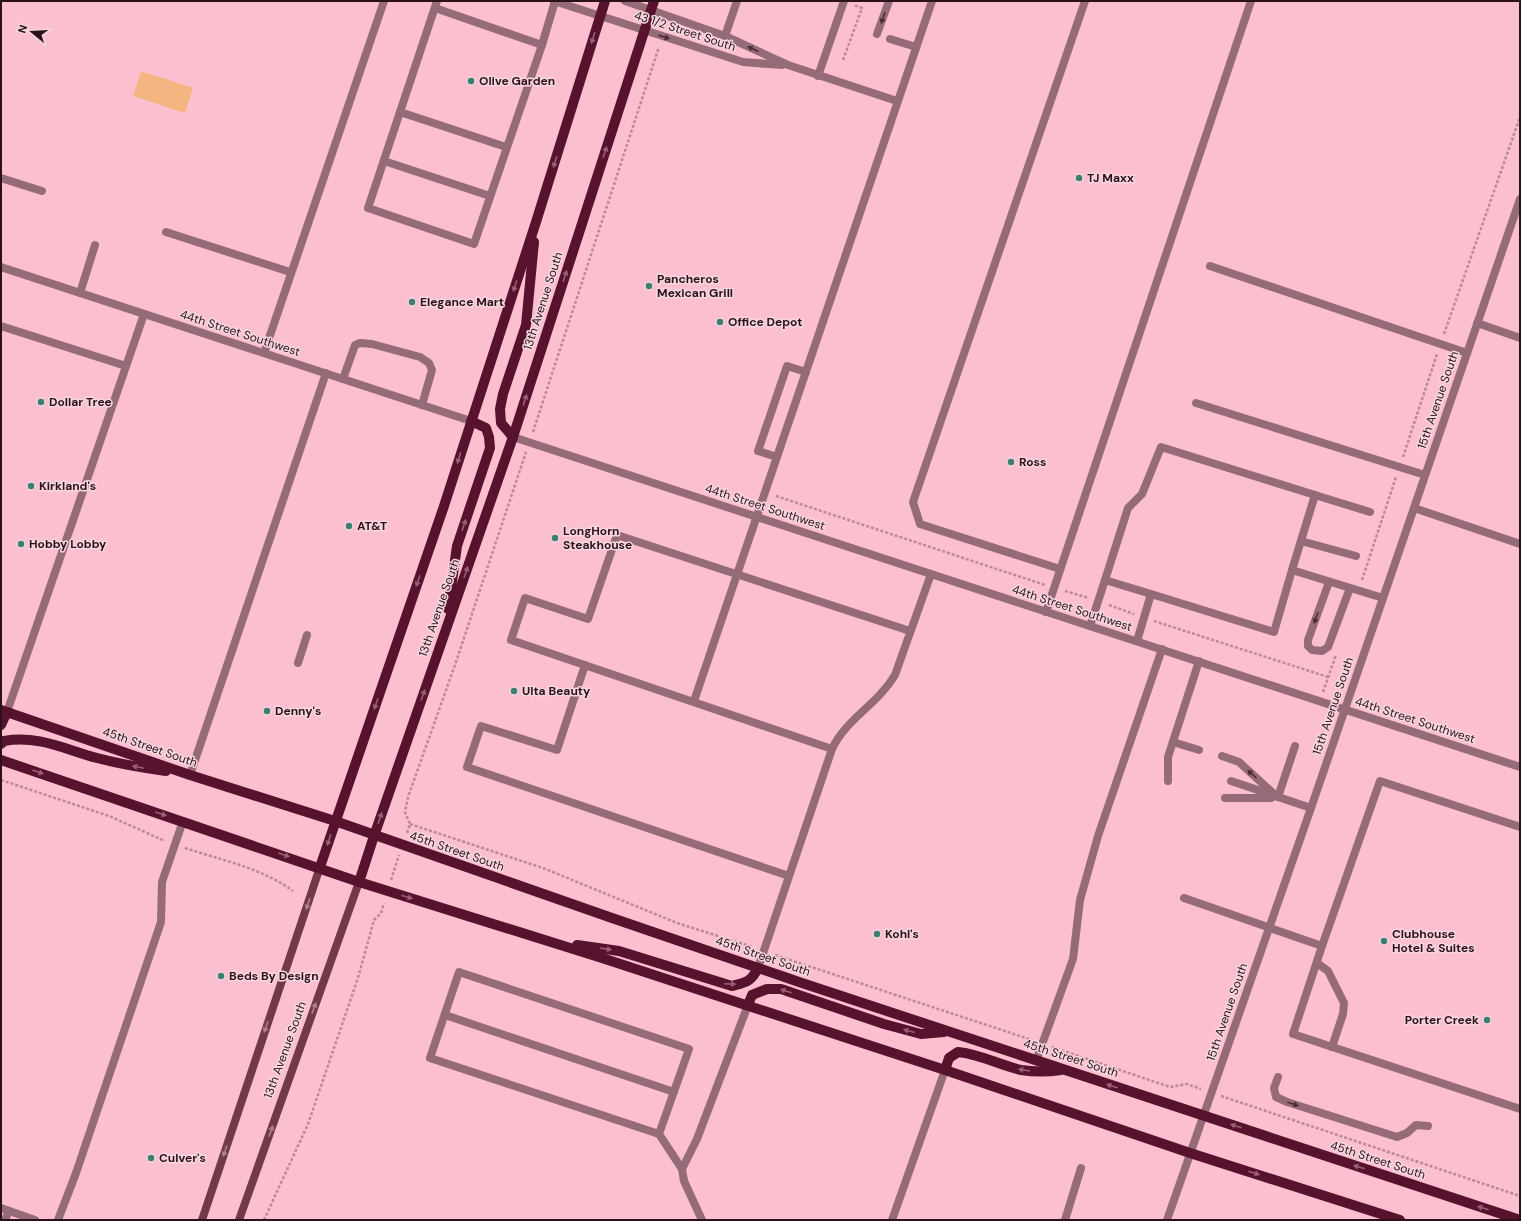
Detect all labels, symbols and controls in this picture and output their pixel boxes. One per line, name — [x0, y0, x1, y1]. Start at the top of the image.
street label: 43 1/2 Street South — [632, 7, 738, 55]
north arrow — [12, 12, 52, 52]
one-way arrow — [880, 12, 886, 24]
text: N — [15, 23, 30, 35]
one-way arrow — [590, 32, 596, 44]
one-way arrow — [658, 34, 670, 40]
one-way arrow — [747, 46, 758, 52]
place label: Olive Garden — [479, 73, 555, 89]
marker: Olive Garden — [466, 76, 476, 86]
one-way arrow — [602, 146, 608, 158]
one-way arrow — [552, 157, 558, 169]
place label: TJ Maxx — [1087, 170, 1134, 186]
marker: TJ Maxx — [1074, 173, 1084, 183]
street label: 13th Avenue South — [520, 250, 566, 352]
one-way arrow — [562, 270, 568, 282]
place label: Pancheros Mexican Grill — [657, 271, 733, 301]
one-way arrow — [512, 280, 518, 292]
marker: Pancheros Mexican Grill — [644, 281, 654, 291]
place label: Elegance Mart — [420, 294, 504, 310]
marker: Elegance Mart — [407, 297, 417, 307]
street label: 44th Street Southwest — [178, 306, 302, 360]
place label: Office Depot — [728, 314, 802, 330]
marker: Office Depot — [715, 317, 725, 327]
street label: 15th Avenue South — [1414, 349, 1462, 451]
one-way arrow — [522, 393, 528, 405]
place label: Dollar Tree — [49, 394, 112, 410]
marker: Dollar Tree — [36, 397, 46, 407]
one-way arrow — [456, 452, 462, 464]
place label: Ross — [1019, 454, 1046, 470]
marker: Ross — [1006, 457, 1016, 467]
place label: Kirkland's — [39, 478, 96, 494]
street label: 44th Street Southwest — [703, 480, 827, 534]
marker: Kirkland's — [26, 481, 36, 491]
place label: AT&T — [357, 518, 387, 534]
one-way arrow — [462, 519, 468, 531]
marker: AT&T — [344, 521, 354, 531]
place label: LongHorn Steakhouse — [563, 523, 632, 553]
marker: LongHorn Steakhouse — [550, 533, 560, 543]
place label: Hobby Lobby — [29, 536, 107, 552]
marker: Hobby Lobby — [16, 539, 26, 549]
street label: 13th Avenue South — [415, 557, 463, 659]
one-way arrow — [463, 566, 469, 578]
one-way arrow — [415, 576, 421, 588]
street label: 44th Street Southwest — [1010, 581, 1134, 635]
one-way arrow — [1312, 613, 1318, 625]
street label: 15th Avenue South — [1309, 655, 1357, 757]
place label: Ulta Beauty — [522, 683, 591, 699]
marker: Ulta Beauty — [509, 686, 519, 696]
one-way arrow — [420, 689, 426, 701]
street label: 44th Street Southwest — [1353, 693, 1477, 747]
one-way arrow — [372, 699, 378, 711]
place label: Denny's — [275, 703, 321, 719]
marker: Denny's — [262, 706, 272, 716]
street label: 45th Street South — [101, 723, 200, 771]
one-way arrow — [131, 763, 144, 769]
one-way arrow — [32, 769, 44, 775]
one-way arrow — [1247, 769, 1257, 778]
one-way arrow — [155, 811, 167, 817]
one-way arrow — [377, 811, 383, 823]
street label: 45th Street South — [408, 827, 507, 875]
one-way arrow — [326, 835, 332, 847]
one-way arrow — [279, 852, 291, 858]
one-way arrow — [402, 894, 414, 900]
one-way arrow — [305, 899, 311, 911]
place label: Kohl's — [885, 926, 919, 942]
place label: Clubhouse Hotel & Suites — [1392, 926, 1475, 956]
marker: Kohl's — [872, 929, 882, 939]
street label: 45th Street South — [714, 932, 813, 980]
marker: Clubhouse Hotel & Suites — [1379, 936, 1389, 946]
one-way arrow — [600, 946, 612, 952]
street label: 15th Avenue South — [1203, 961, 1251, 1063]
place label: Beds By Design — [229, 968, 319, 984]
marker: Beds By Design — [216, 971, 226, 981]
one-way arrow — [724, 981, 737, 987]
one-way arrow — [780, 988, 792, 994]
street label: 13th Avenue South — [260, 999, 310, 1101]
one-way arrow — [312, 1002, 318, 1014]
place label: Porter Creek — [1405, 1012, 1479, 1028]
marker: Porter Creek — [1482, 1015, 1492, 1025]
one-way arrow — [263, 1022, 269, 1034]
one-way arrow — [903, 1028, 915, 1034]
street label: 45th Street South — [1021, 1035, 1121, 1081]
one-way arrow — [1018, 1067, 1030, 1073]
one-way arrow — [1106, 1083, 1118, 1089]
one-way arrow — [1288, 1101, 1300, 1107]
one-way arrow — [1230, 1123, 1242, 1129]
one-way arrow — [268, 1124, 274, 1136]
street label: 45th Street South — [1328, 1137, 1428, 1183]
one-way arrow — [222, 1145, 228, 1157]
place label: Culver's — [159, 1150, 206, 1166]
marker: Culver's — [146, 1153, 156, 1163]
one-way arrow — [1353, 1164, 1365, 1170]
one-way arrow — [1248, 1170, 1260, 1176]
one-way arrow — [1476, 1205, 1488, 1211]

